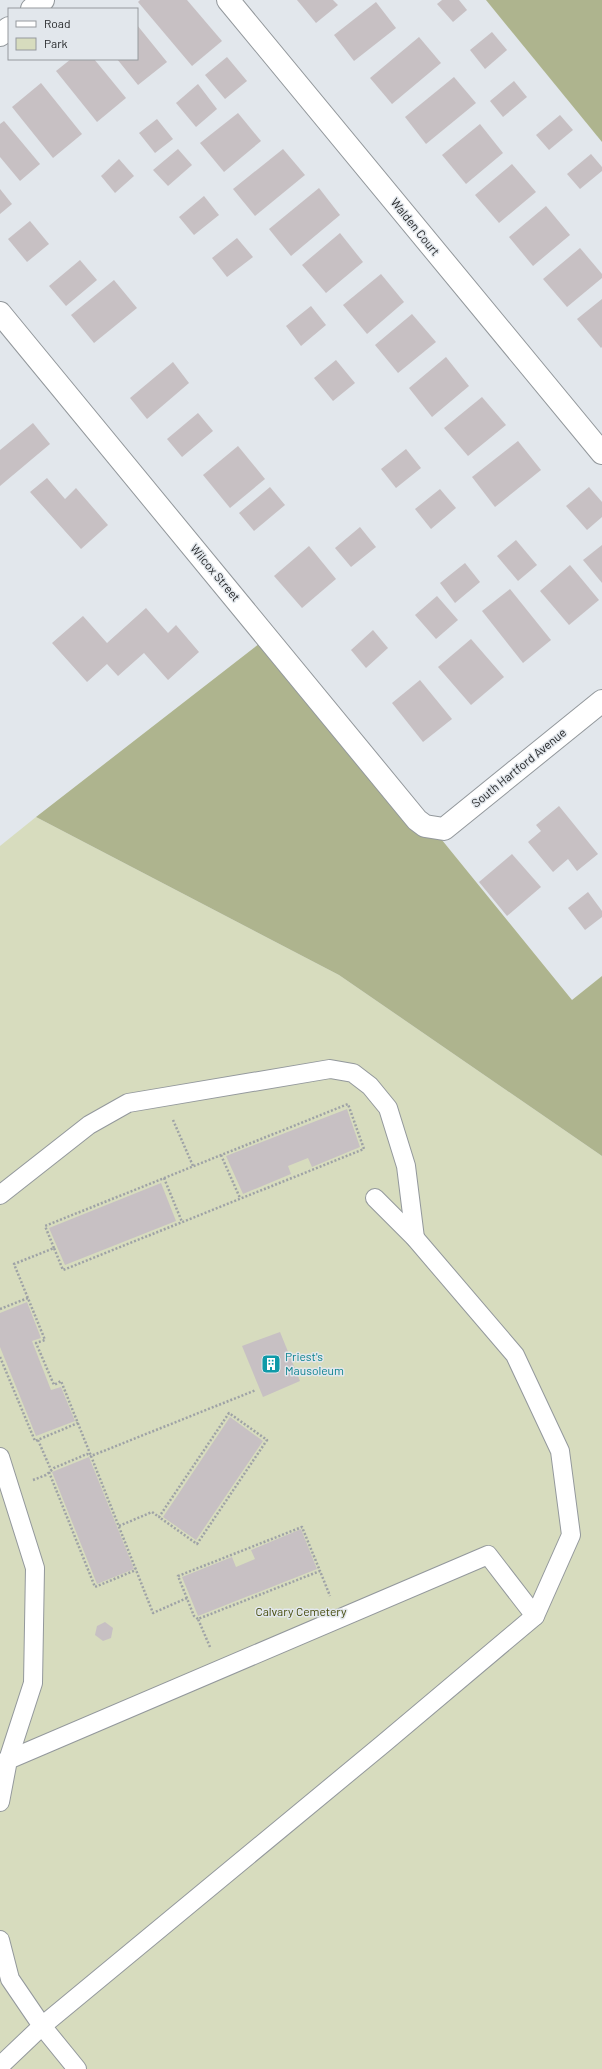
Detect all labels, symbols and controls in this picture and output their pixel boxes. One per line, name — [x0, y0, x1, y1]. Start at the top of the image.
legend — [8, 8, 138, 60]
text: Road — [44, 16, 71, 30]
text: Park — [44, 36, 68, 50]
street label: Walden Court — [388, 195, 443, 258]
street label: Wilcox Street — [188, 541, 244, 604]
street label: South Hartford Avenue — [468, 725, 569, 810]
place label: Priest's Mausoleum — [285, 1349, 344, 1377]
building icon: Priest's Mausoleum — [260, 1353, 282, 1375]
park label: Calvary Cemetery — [255, 1604, 347, 1618]

